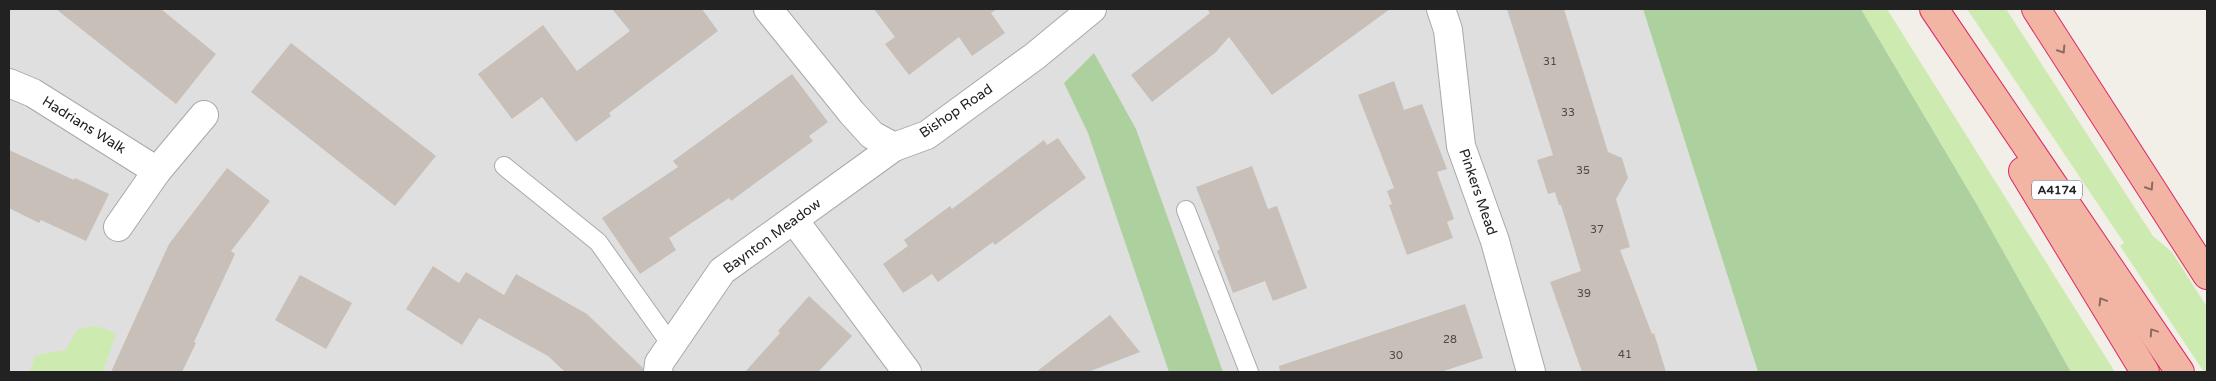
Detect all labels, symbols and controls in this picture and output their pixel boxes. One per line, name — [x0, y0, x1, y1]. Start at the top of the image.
one-way arrow — [2056, 44, 2065, 53]
house number: 31 — [1543, 55, 1557, 68]
street label: Bishop Road — [916, 80, 996, 142]
street label: Hadrians Walk — [39, 93, 129, 158]
house number: 33 — [1561, 106, 1575, 119]
street label: Pinkers Mead — [1455, 146, 1501, 238]
house number: 35 — [1576, 164, 1590, 177]
road number: A4174 — [2032, 180, 2082, 200]
one-way arrow — [2143, 181, 2153, 190]
street label: Baynton Meadow — [720, 195, 824, 277]
house number: 37 — [1590, 223, 1604, 236]
house number: 39 — [1577, 287, 1591, 300]
one-way arrow — [2098, 297, 2108, 306]
one-way arrow — [2150, 328, 2159, 338]
house number: 28 — [1443, 333, 1457, 346]
house number: 41 — [1618, 348, 1632, 361]
house number: 30 — [1389, 349, 1403, 362]

